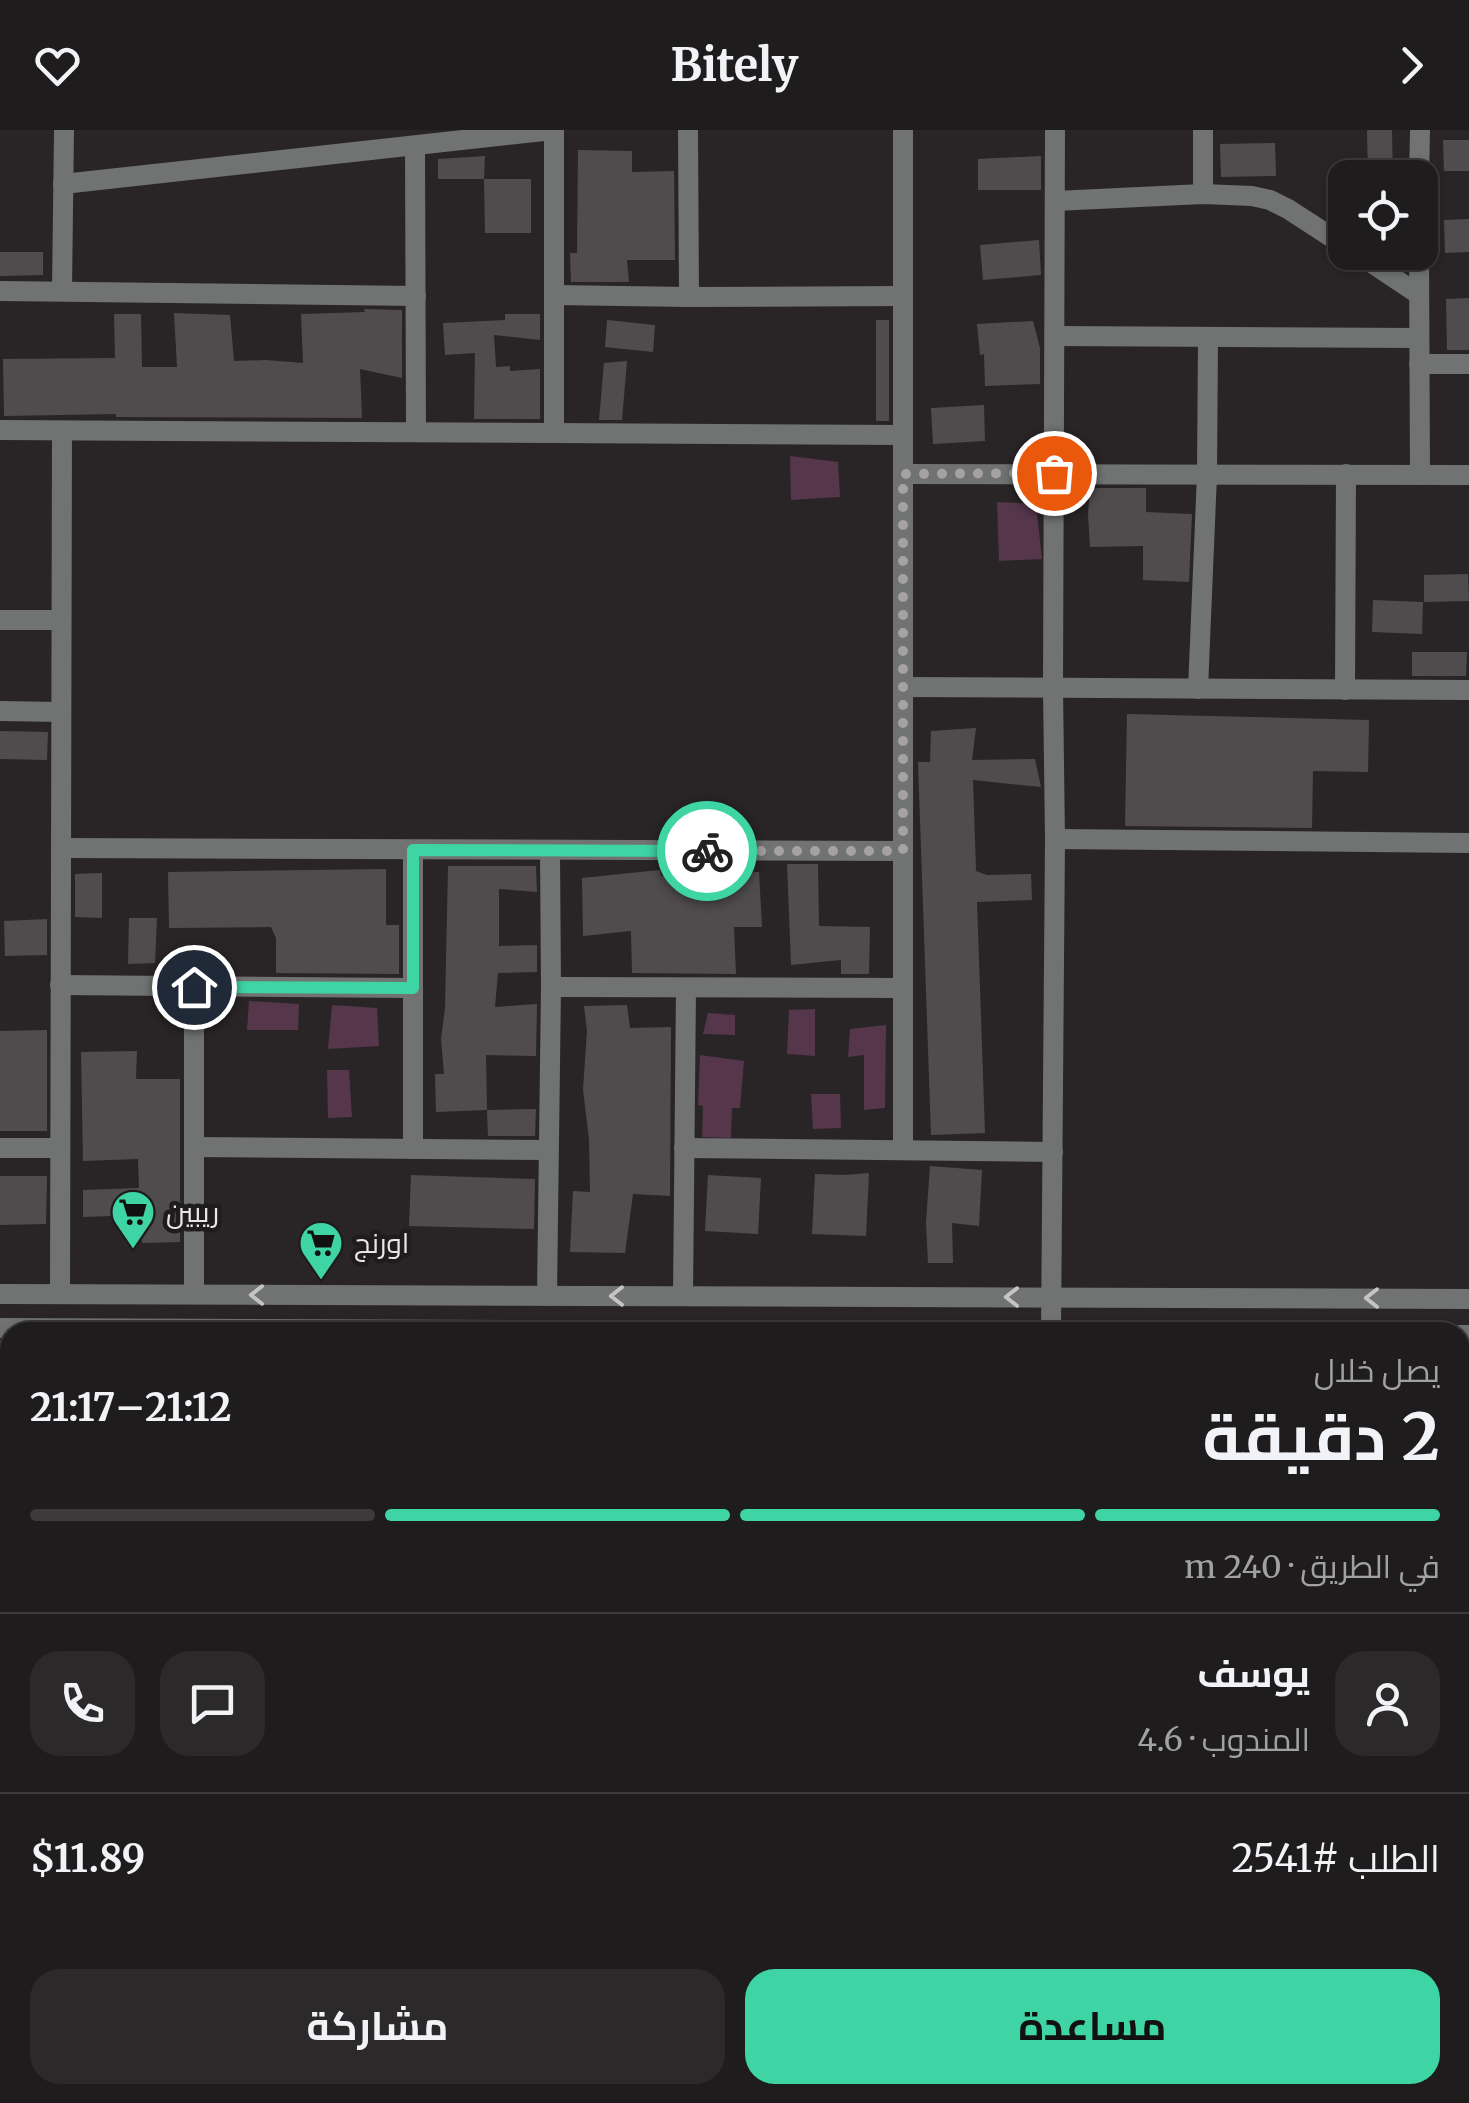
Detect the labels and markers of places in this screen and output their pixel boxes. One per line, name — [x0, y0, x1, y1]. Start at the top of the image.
pin — [1012, 431, 1097, 516]
pin — [152, 945, 237, 1030]
supermarket icon: ريبين — [110, 1189, 156, 1250]
place label: ريبين — [166, 1194, 219, 1230]
supermarket icon: اورنج — [298, 1220, 344, 1281]
place label: اورنج — [354, 1225, 409, 1262]

